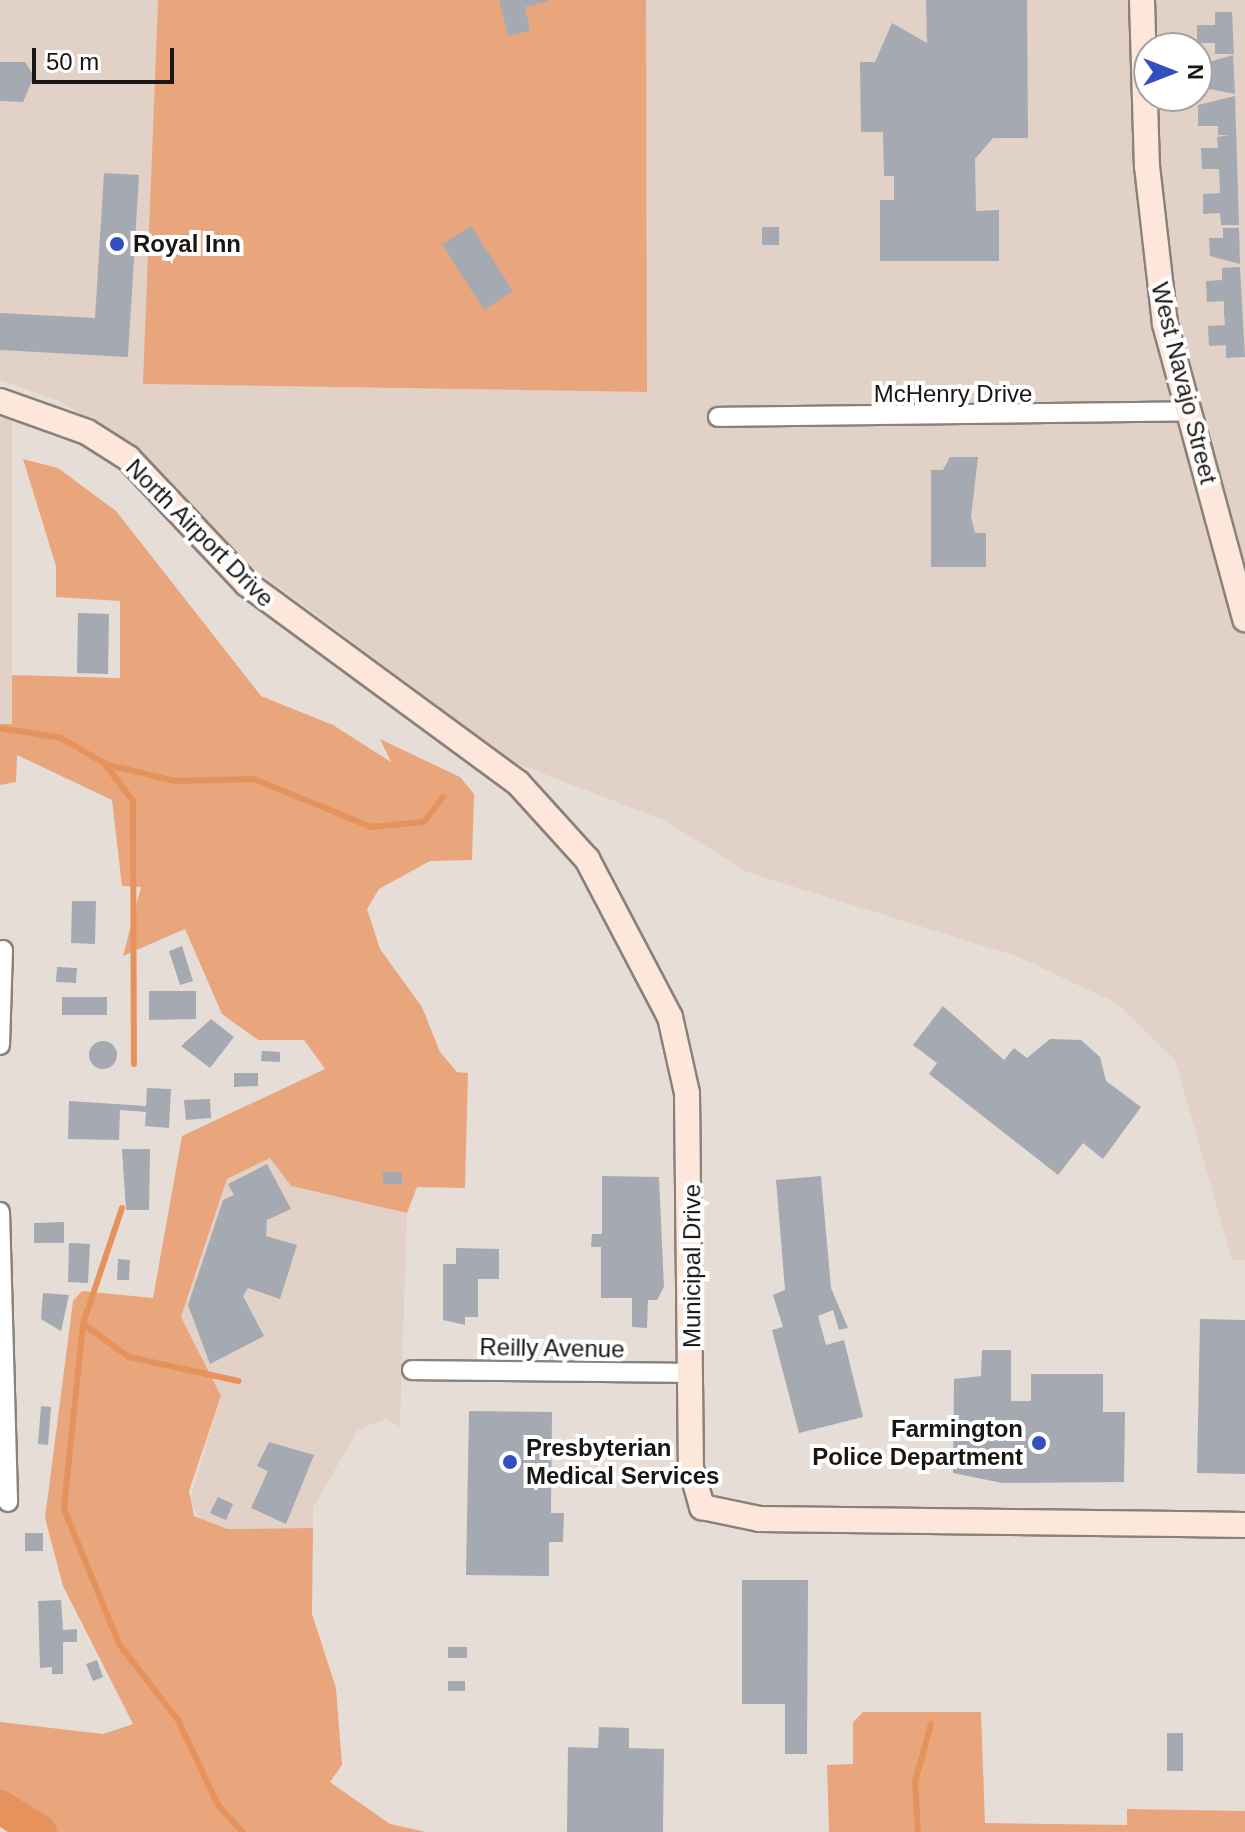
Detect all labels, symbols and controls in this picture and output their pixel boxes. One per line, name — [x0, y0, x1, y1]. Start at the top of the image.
scale bar — [36, 32, 178, 82]
north arrow — [1133, 32, 1213, 112]
text: 50 m — [46, 48, 99, 75]
text: N — [1183, 64, 1208, 80]
place label: Royal Inn — [133, 230, 241, 258]
marker: Royal Inn — [108, 235, 126, 253]
street label: West Navajo Street — [1145, 279, 1223, 487]
street label: McHenry Drive — [874, 380, 1032, 408]
street label: North Airport Drive — [120, 453, 280, 613]
street label: Municipal Drive — [678, 1184, 706, 1348]
street label: Reilly Avenue — [479, 1332, 625, 1364]
place label: Farmington Police Department — [812, 1415, 1023, 1471]
place label: Presbyterian Medical Services — [526, 1434, 719, 1490]
marker: Farmington Police Department — [1030, 1434, 1048, 1452]
marker: Presbyterian Medical Services — [501, 1453, 519, 1471]

